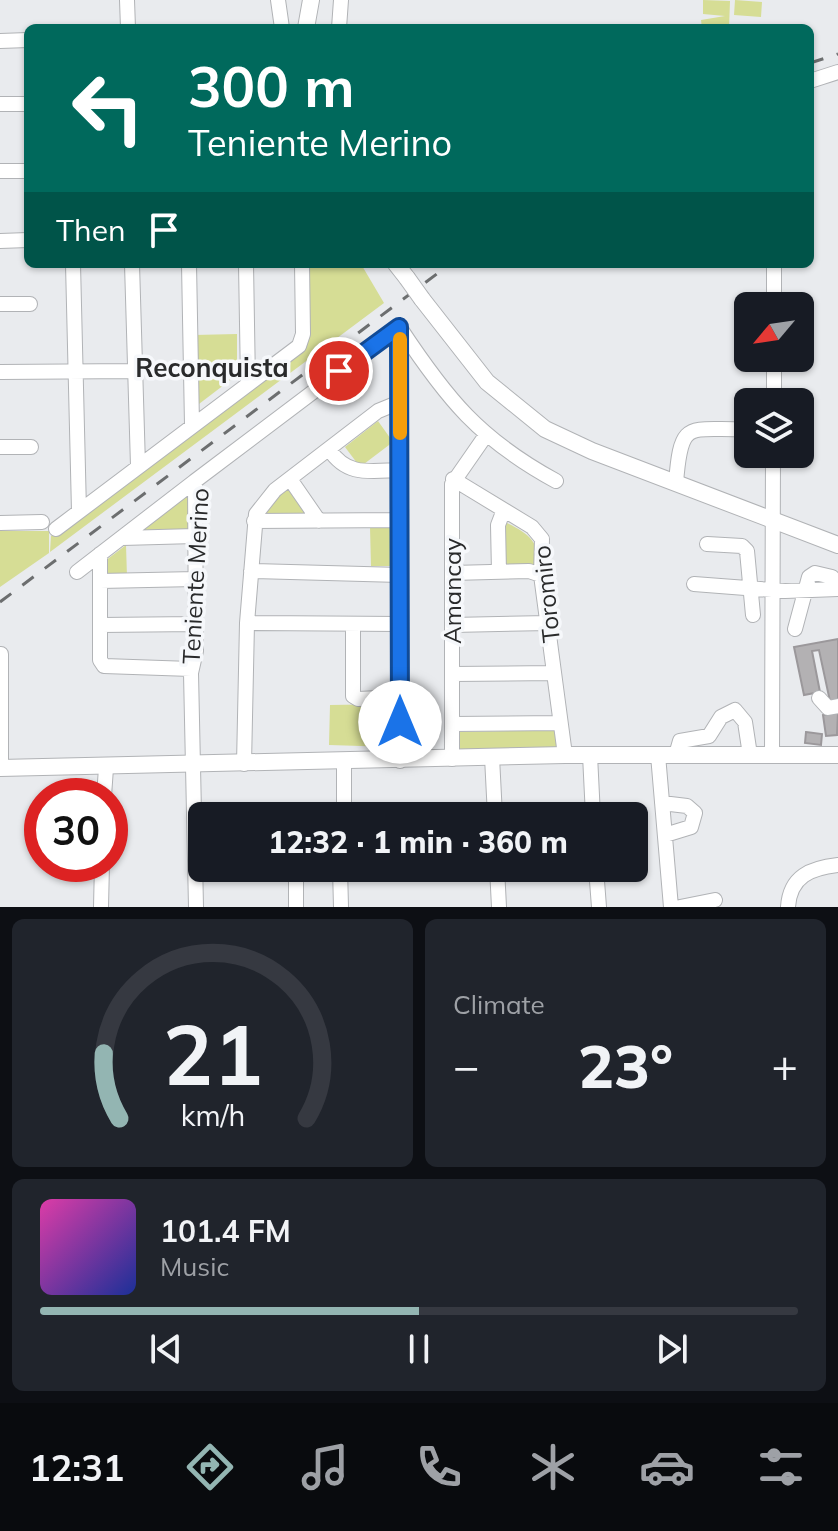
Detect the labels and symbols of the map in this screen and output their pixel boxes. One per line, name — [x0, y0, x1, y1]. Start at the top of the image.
north arrow — [734, 292, 814, 372]
pin — [305, 337, 373, 405]
district label: Reconquista — [135, 351, 289, 384]
street label: Teniente Merino — [175, 487, 215, 665]
street label: Amancay — [437, 538, 467, 644]
street label: Toromiro — [526, 544, 566, 644]
position arrow — [358, 680, 442, 764]
speed limit sign: 30 — [24, 778, 128, 882]

